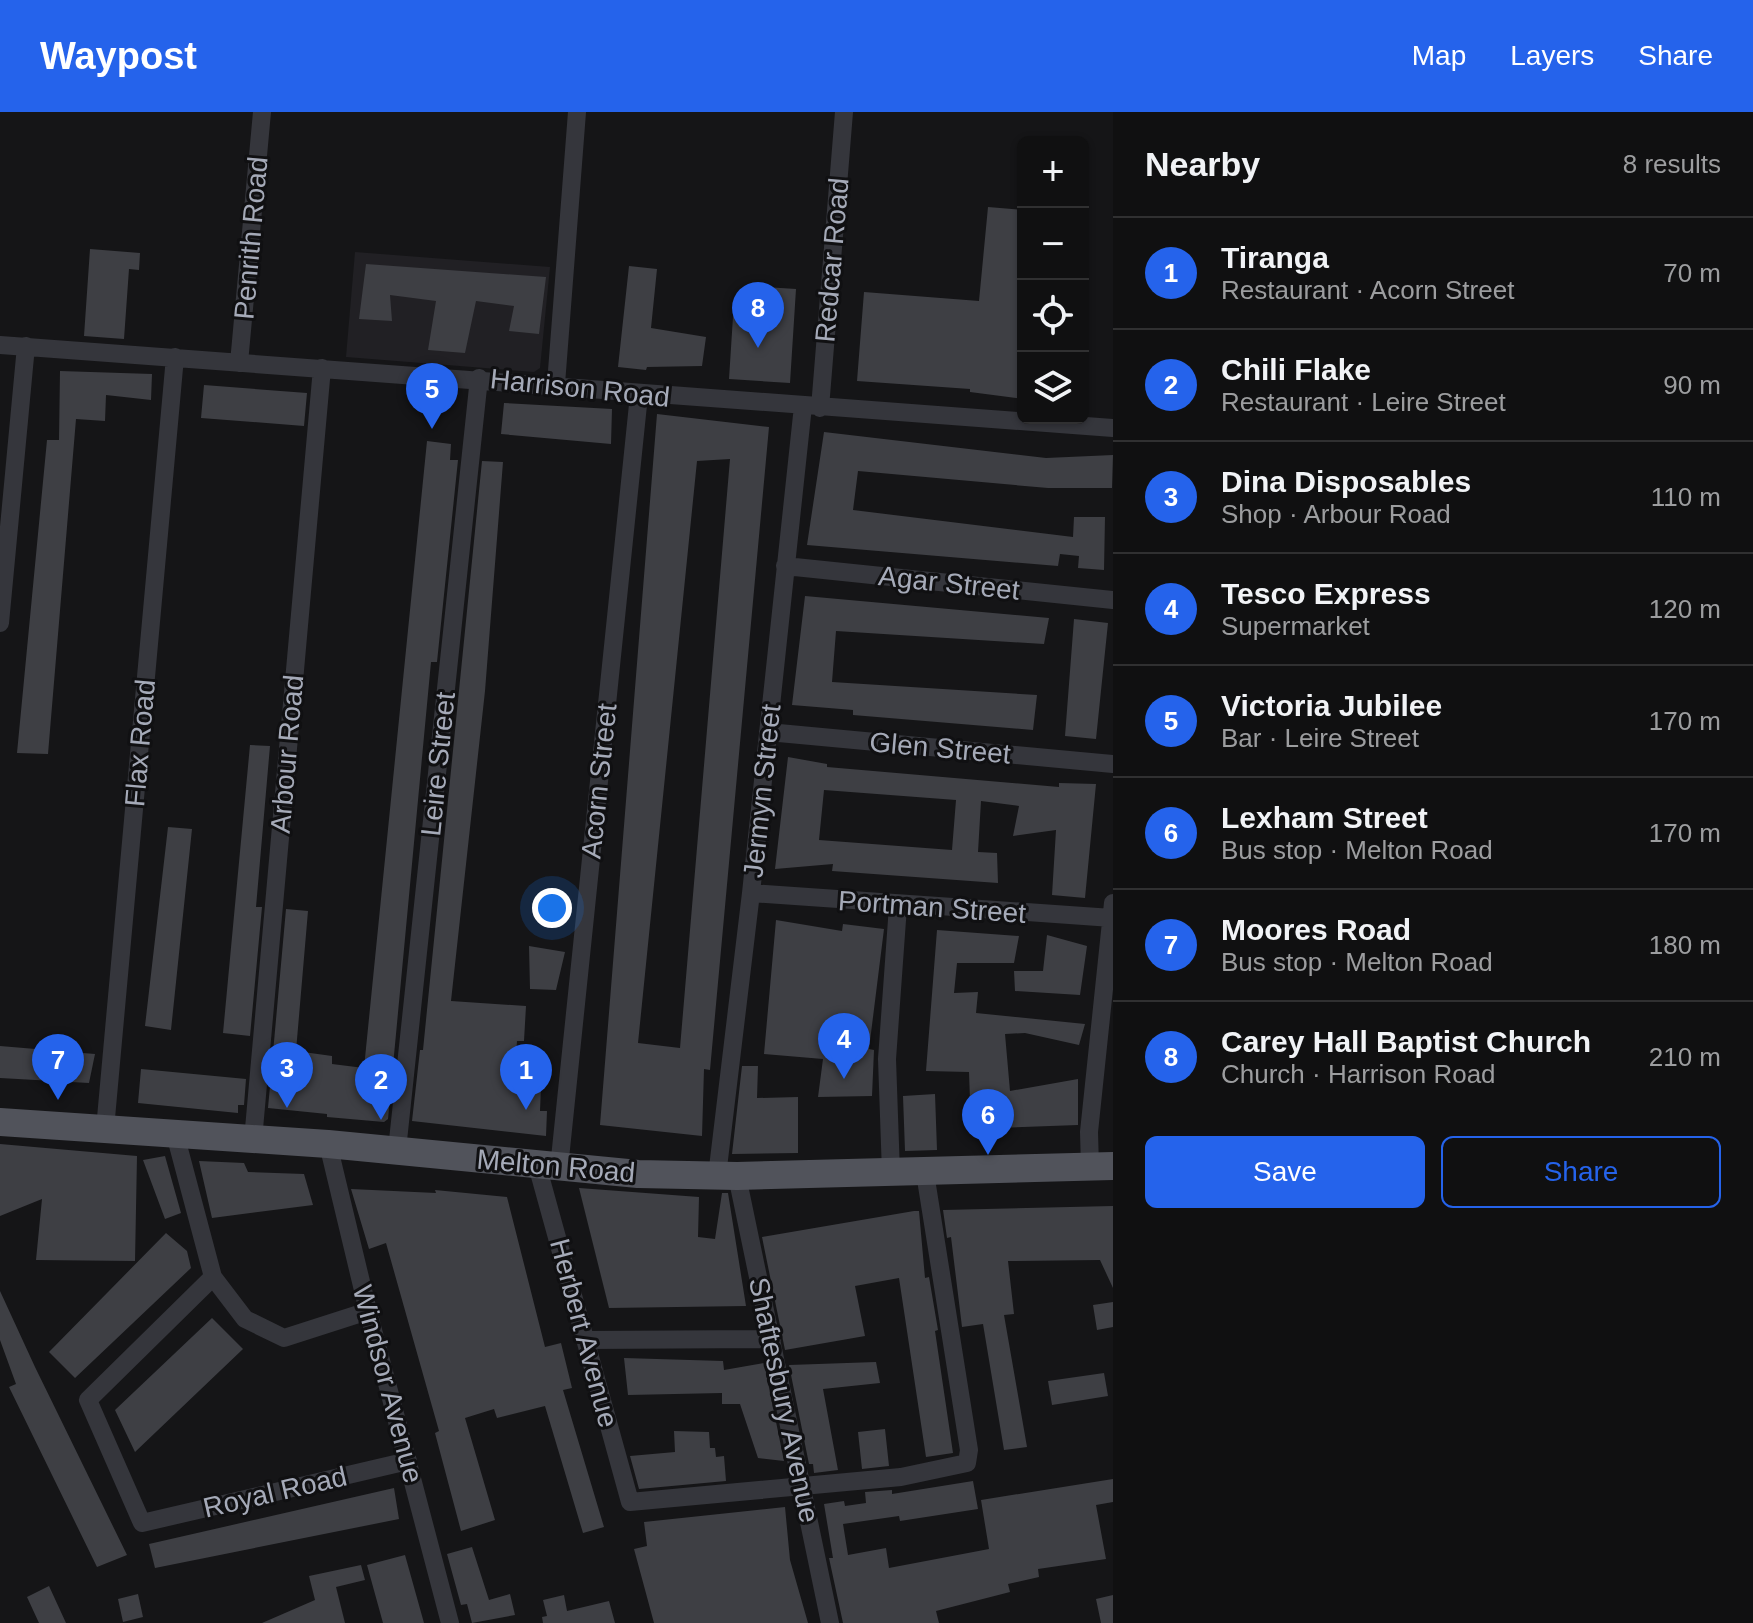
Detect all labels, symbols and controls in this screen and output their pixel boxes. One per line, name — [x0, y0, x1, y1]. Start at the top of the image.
text: Waypost — [40, 35, 197, 77]
text: Map — [1412, 40, 1466, 71]
text: Layers — [1510, 40, 1594, 71]
text: Share — [1638, 40, 1713, 71]
map controls — [1017, 136, 1089, 424]
button: + — [1017, 136, 1089, 208]
text: Nearby — [1145, 145, 1260, 183]
text: 8 results — [1623, 149, 1721, 179]
street label: Penrith Road — [228, 155, 274, 321]
street label: Redcar Road — [809, 176, 855, 344]
button: − — [1017, 208, 1089, 280]
text: Tiranga — [1221, 241, 1329, 274]
text: 1 — [1164, 258, 1178, 288]
text: 70 m — [1663, 258, 1721, 288]
text: Restaurant · Acorn Street — [1221, 275, 1514, 305]
button: locate — [1017, 280, 1089, 352]
pin: 8 — [732, 282, 784, 348]
button: layers — [1017, 352, 1089, 424]
text: Chili Flake — [1221, 353, 1371, 386]
pin: 5 — [406, 363, 458, 429]
street label: Harrison Road — [489, 363, 671, 413]
text: 2 — [1164, 370, 1178, 400]
text: 90 m — [1663, 370, 1721, 400]
text: Restaurant · Leire Street — [1221, 387, 1506, 417]
text: Dina Disposables — [1221, 465, 1471, 498]
text: 3 — [1164, 482, 1178, 512]
text: 110 m — [1651, 482, 1721, 512]
text: Shop · Arbour Road — [1221, 499, 1451, 529]
street label: Agar Street — [877, 560, 1021, 606]
text: Tesco Express — [1221, 577, 1431, 610]
text: 4 — [1164, 594, 1178, 624]
text: 120 m — [1649, 594, 1721, 624]
text: Supermarket — [1221, 611, 1370, 641]
street label: Arbour Road — [265, 674, 309, 834]
street label: Flax Road — [119, 678, 161, 808]
text: Victoria Jubilee — [1221, 689, 1442, 722]
street label: Leire Street — [415, 690, 461, 838]
street label: Acorn Street — [575, 702, 623, 860]
street label: Jermyn Street — [737, 703, 787, 879]
text: 5 — [1164, 706, 1178, 736]
text: 170 m — [1649, 706, 1721, 736]
text: Bar · Leire Street — [1221, 723, 1419, 753]
street label: Glen Street — [868, 726, 1012, 770]
text: Lexham Street — [1221, 801, 1428, 834]
text: 6 — [1164, 818, 1178, 848]
text: 170 m — [1649, 818, 1721, 848]
text: Bus stop · Melton Road — [1221, 835, 1493, 865]
street label: Portman Street — [837, 885, 1027, 929]
your location — [532, 888, 572, 928]
text: Moores Road — [1221, 913, 1411, 946]
text: 7 — [1164, 930, 1178, 960]
text: 180 m — [1649, 930, 1721, 960]
text: Bus stop · Melton Road — [1221, 947, 1493, 977]
pin: 4 — [818, 1013, 870, 1079]
text: Carey Hall Baptist Church — [1221, 1025, 1591, 1058]
pin: 7 — [32, 1034, 84, 1100]
pin: 3 — [261, 1042, 313, 1108]
text: 8 — [1164, 1042, 1178, 1072]
text: 210 m — [1649, 1042, 1721, 1072]
pin: 1 — [500, 1044, 552, 1110]
pin: 2 — [355, 1054, 407, 1120]
text: Church · Harrison Road — [1221, 1059, 1496, 1089]
pin: 6 — [962, 1089, 1014, 1155]
button: Save — [1145, 1136, 1425, 1208]
button: Share — [1441, 1136, 1721, 1208]
street label: Melton Road — [476, 1144, 636, 1188]
street label: Herbert Avenue — [544, 1235, 624, 1431]
street label: Shaftesbury Avenue — [743, 1274, 825, 1526]
street label: Windsor Avenue — [347, 1282, 429, 1486]
street label: Royal Road — [200, 1460, 350, 1524]

